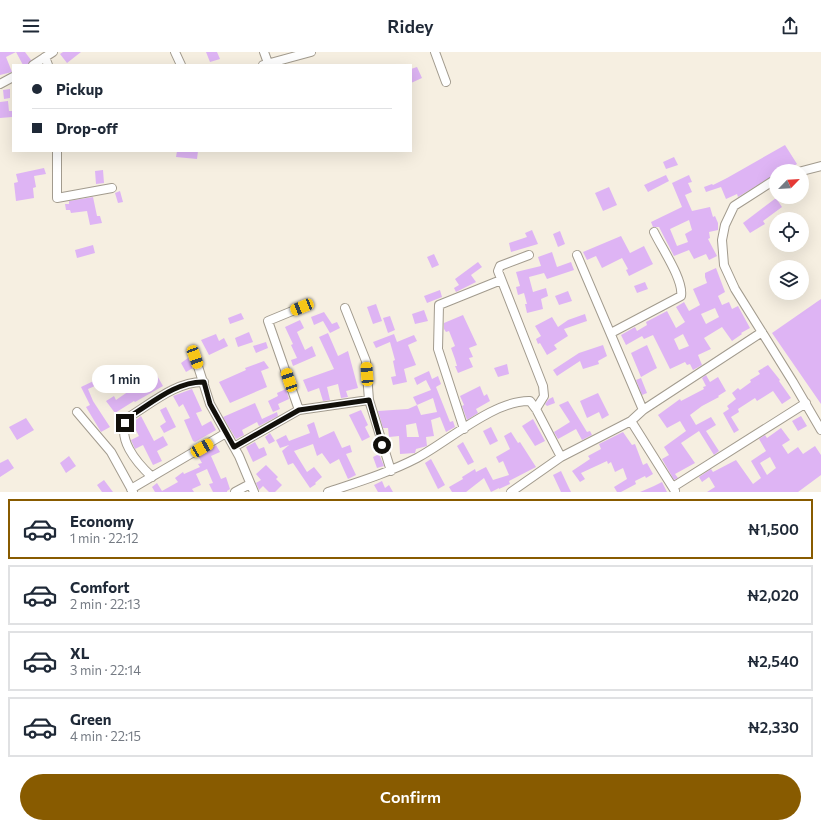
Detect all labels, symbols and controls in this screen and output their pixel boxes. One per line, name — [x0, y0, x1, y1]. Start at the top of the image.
icon: menu — [20, 15, 42, 37]
text: Ridey — [387, 15, 434, 37]
icon: share — [779, 15, 801, 37]
text: Pickup — [56, 80, 103, 98]
text: Drop-off — [56, 119, 118, 137]
north arrow — [769, 164, 809, 204]
map controls — [769, 164, 809, 300]
button: locate — [769, 212, 809, 252]
button: layers — [769, 260, 809, 300]
car — [289, 297, 315, 317]
car — [185, 344, 205, 370]
car — [360, 362, 374, 386]
callout: 1 min — [92, 365, 158, 393]
car — [279, 367, 299, 393]
text: 1 min — [110, 371, 140, 387]
route end — [116, 414, 134, 432]
route start — [373, 436, 391, 454]
car — [189, 437, 215, 459]
icon: car — [22, 511, 58, 547]
text: Economy — [70, 512, 134, 530]
text: ₦1,500 — [748, 520, 799, 538]
text: 1 min · 22:12 — [70, 530, 138, 546]
icon: car — [22, 577, 58, 613]
text: Comfort — [70, 578, 130, 596]
text: ₦2,020 — [747, 586, 799, 604]
text: 2 min · 22:13 — [70, 596, 140, 612]
icon: car — [22, 643, 58, 679]
text: XL — [70, 644, 89, 662]
text: ₦2,540 — [747, 652, 799, 670]
text: 3 min · 22:14 — [70, 662, 141, 678]
icon: car — [22, 709, 58, 745]
text: Green — [70, 710, 111, 728]
text: ₦2,330 — [748, 718, 799, 736]
text: 4 min · 22:15 — [70, 728, 141, 744]
button: Confirm — [20, 774, 801, 820]

